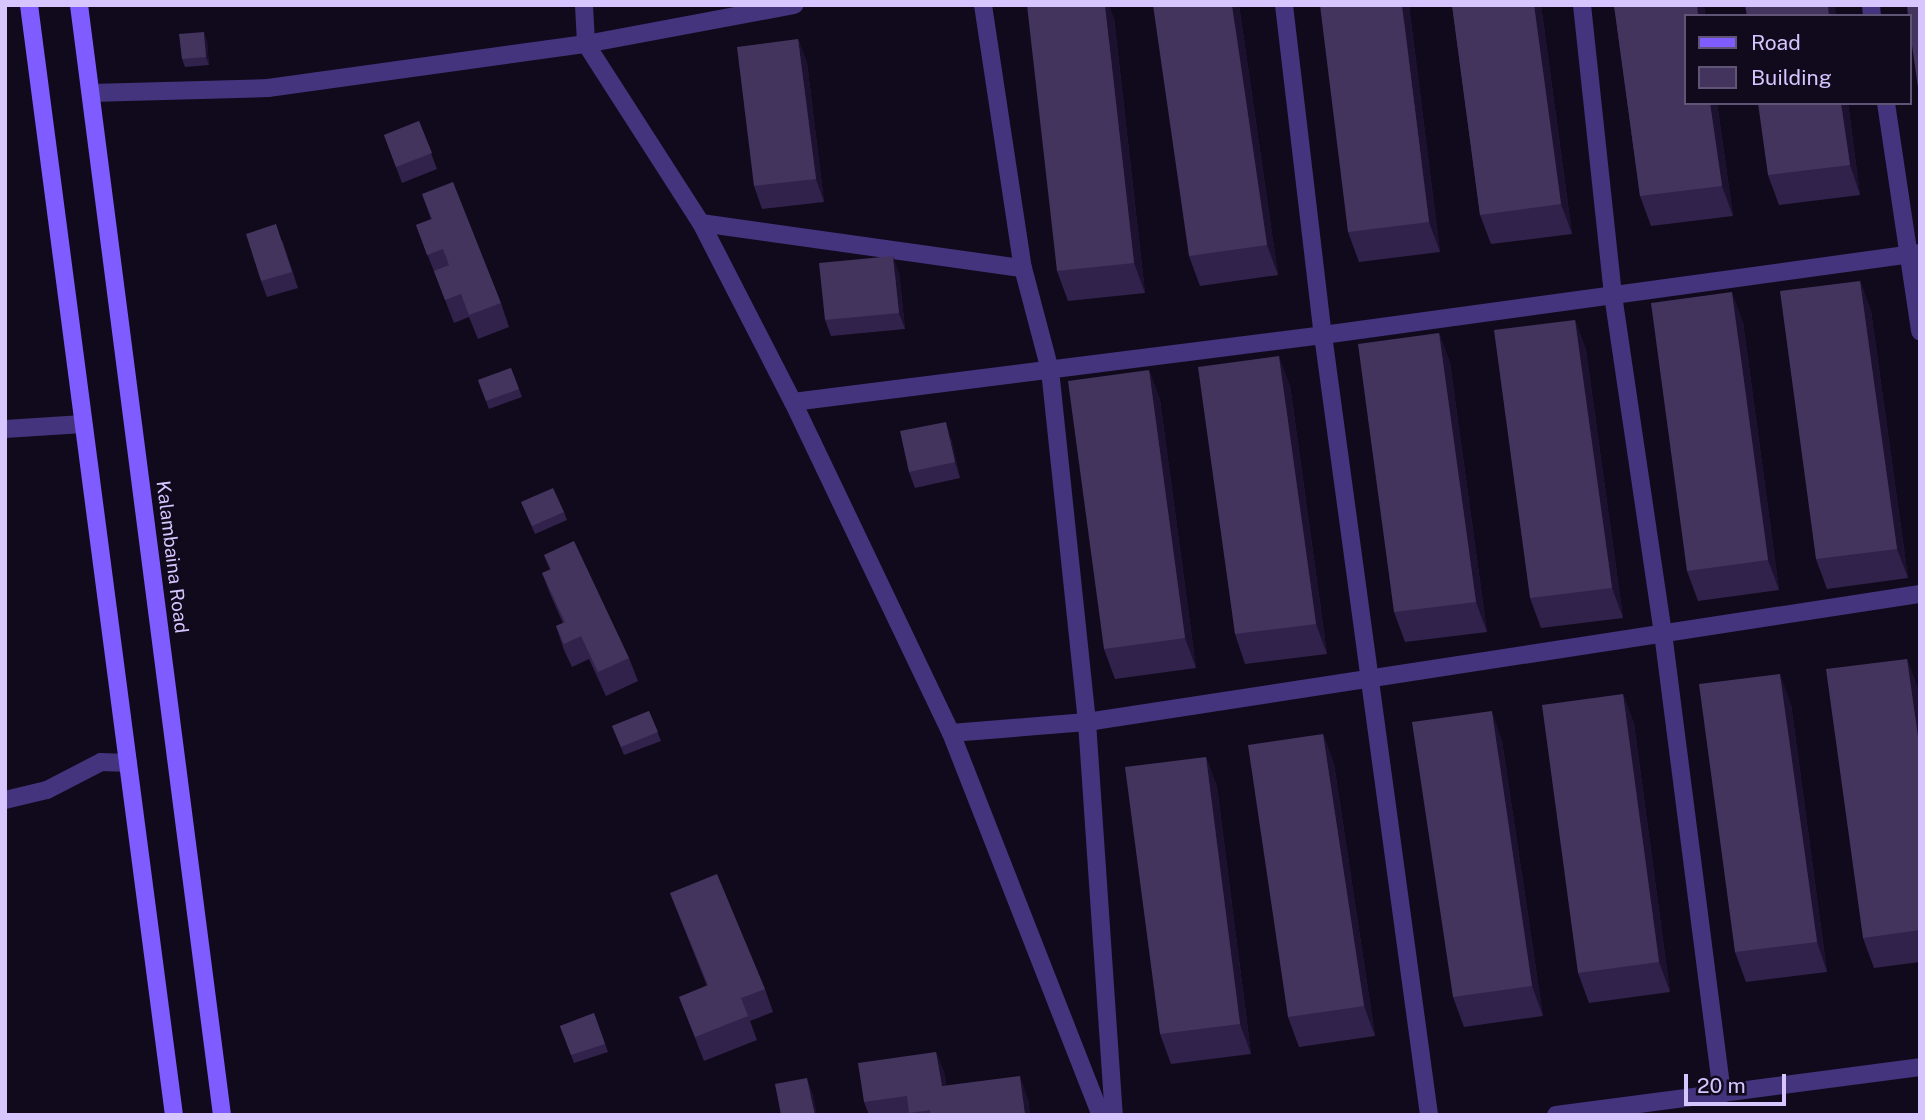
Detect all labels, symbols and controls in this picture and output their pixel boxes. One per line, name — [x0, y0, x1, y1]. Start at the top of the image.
legend — [1684, 14, 1911, 105]
text: Road — [1751, 30, 1801, 55]
text: Building — [1751, 65, 1832, 90]
street label: Kalambaina Road — [151, 479, 193, 635]
scale bar — [1687, 1060, 1788, 1104]
text: 20 m — [1697, 1073, 1746, 1098]

